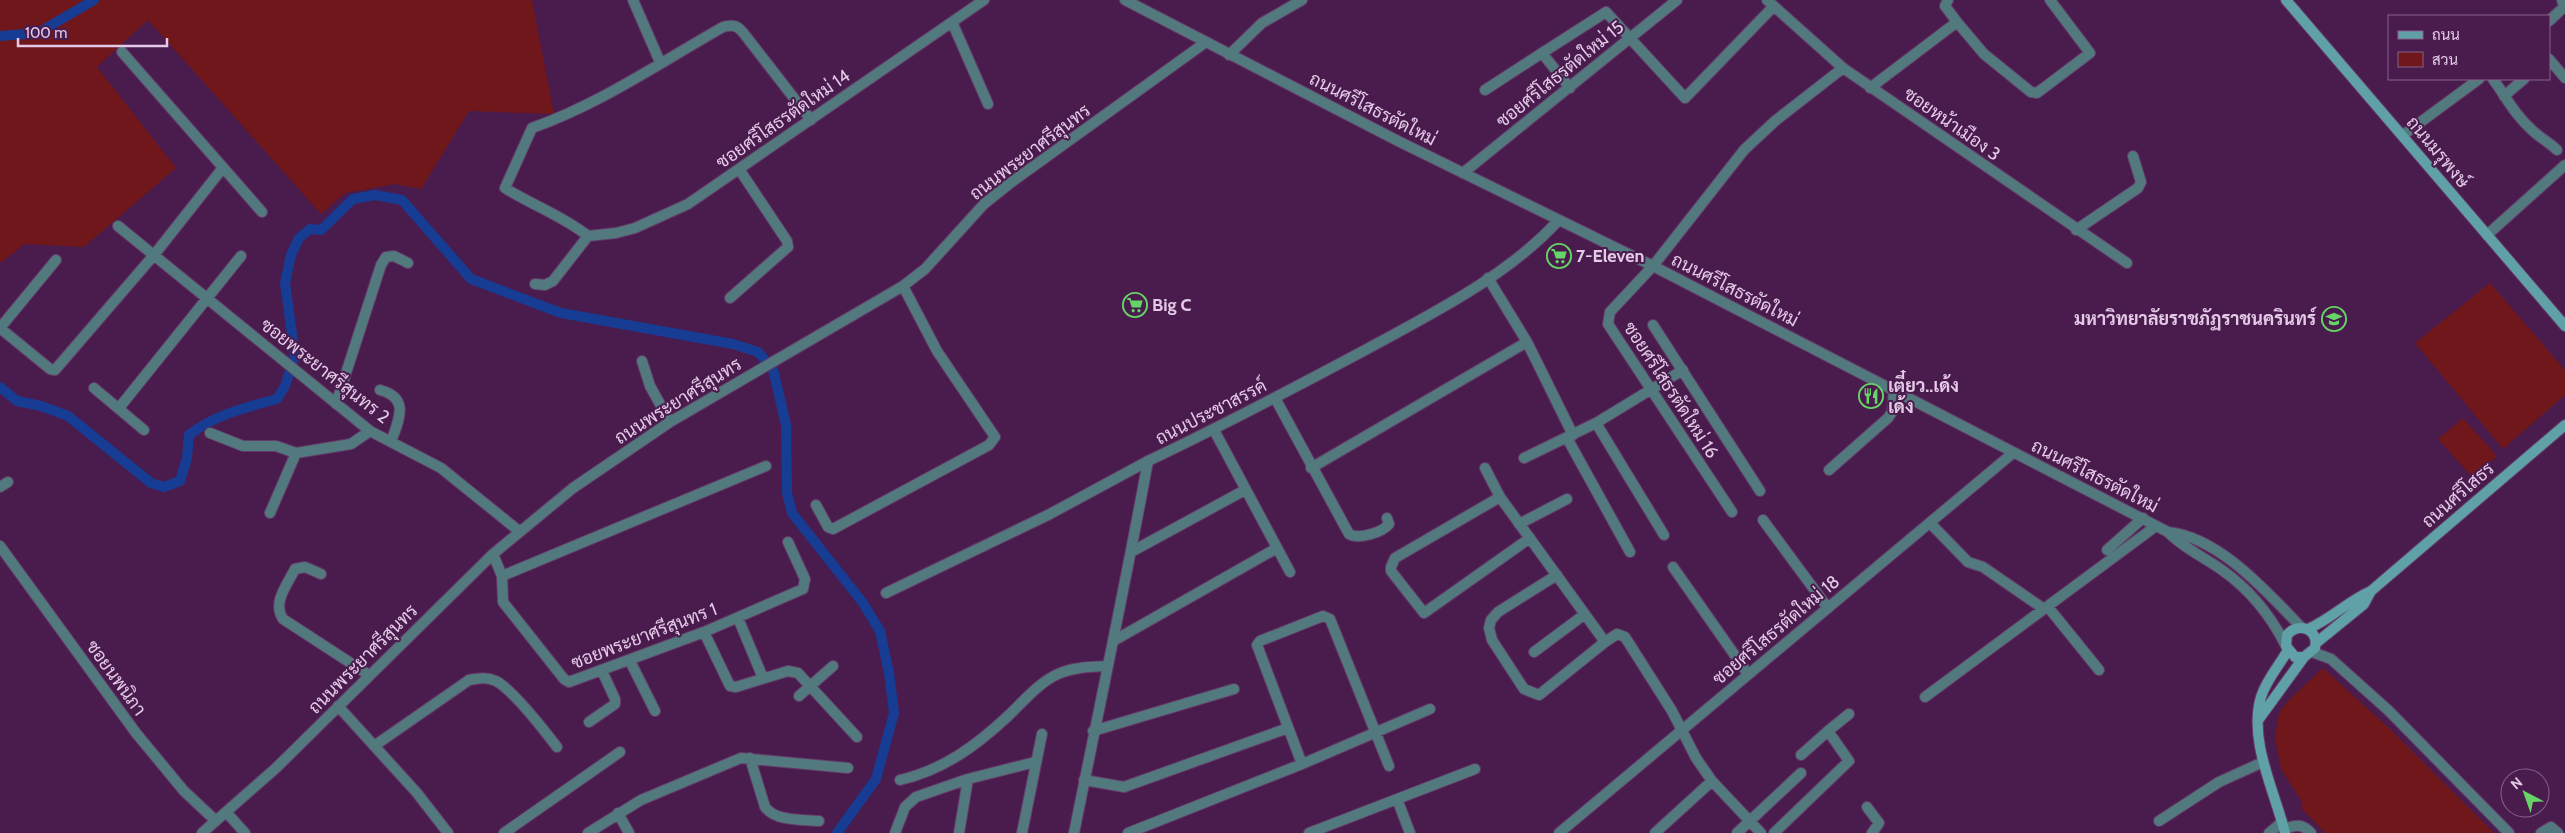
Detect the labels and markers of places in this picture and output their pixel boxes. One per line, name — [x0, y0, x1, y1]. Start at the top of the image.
supermarket icon: 7-Eleven — [1546, 243, 1572, 269]
place label: 7-Eleven — [1576, 245, 1644, 267]
supermarket icon: Big C — [1122, 292, 1148, 318]
place label: Big C — [1152, 294, 1192, 316]
place label: มหาวิทยาลัยราชภัฏราชนครินทร์ — [2074, 306, 2317, 331]
school or university icon: มหาวิทยาลัยราชภัฏราชนครินทร์ — [2321, 306, 2347, 332]
place label: เตี๋ยว..เด้ง เด้ง — [1888, 370, 1959, 418]
restaurant icon: เตี๋ยว..เด้ง เด้ง — [1858, 383, 1884, 409]

